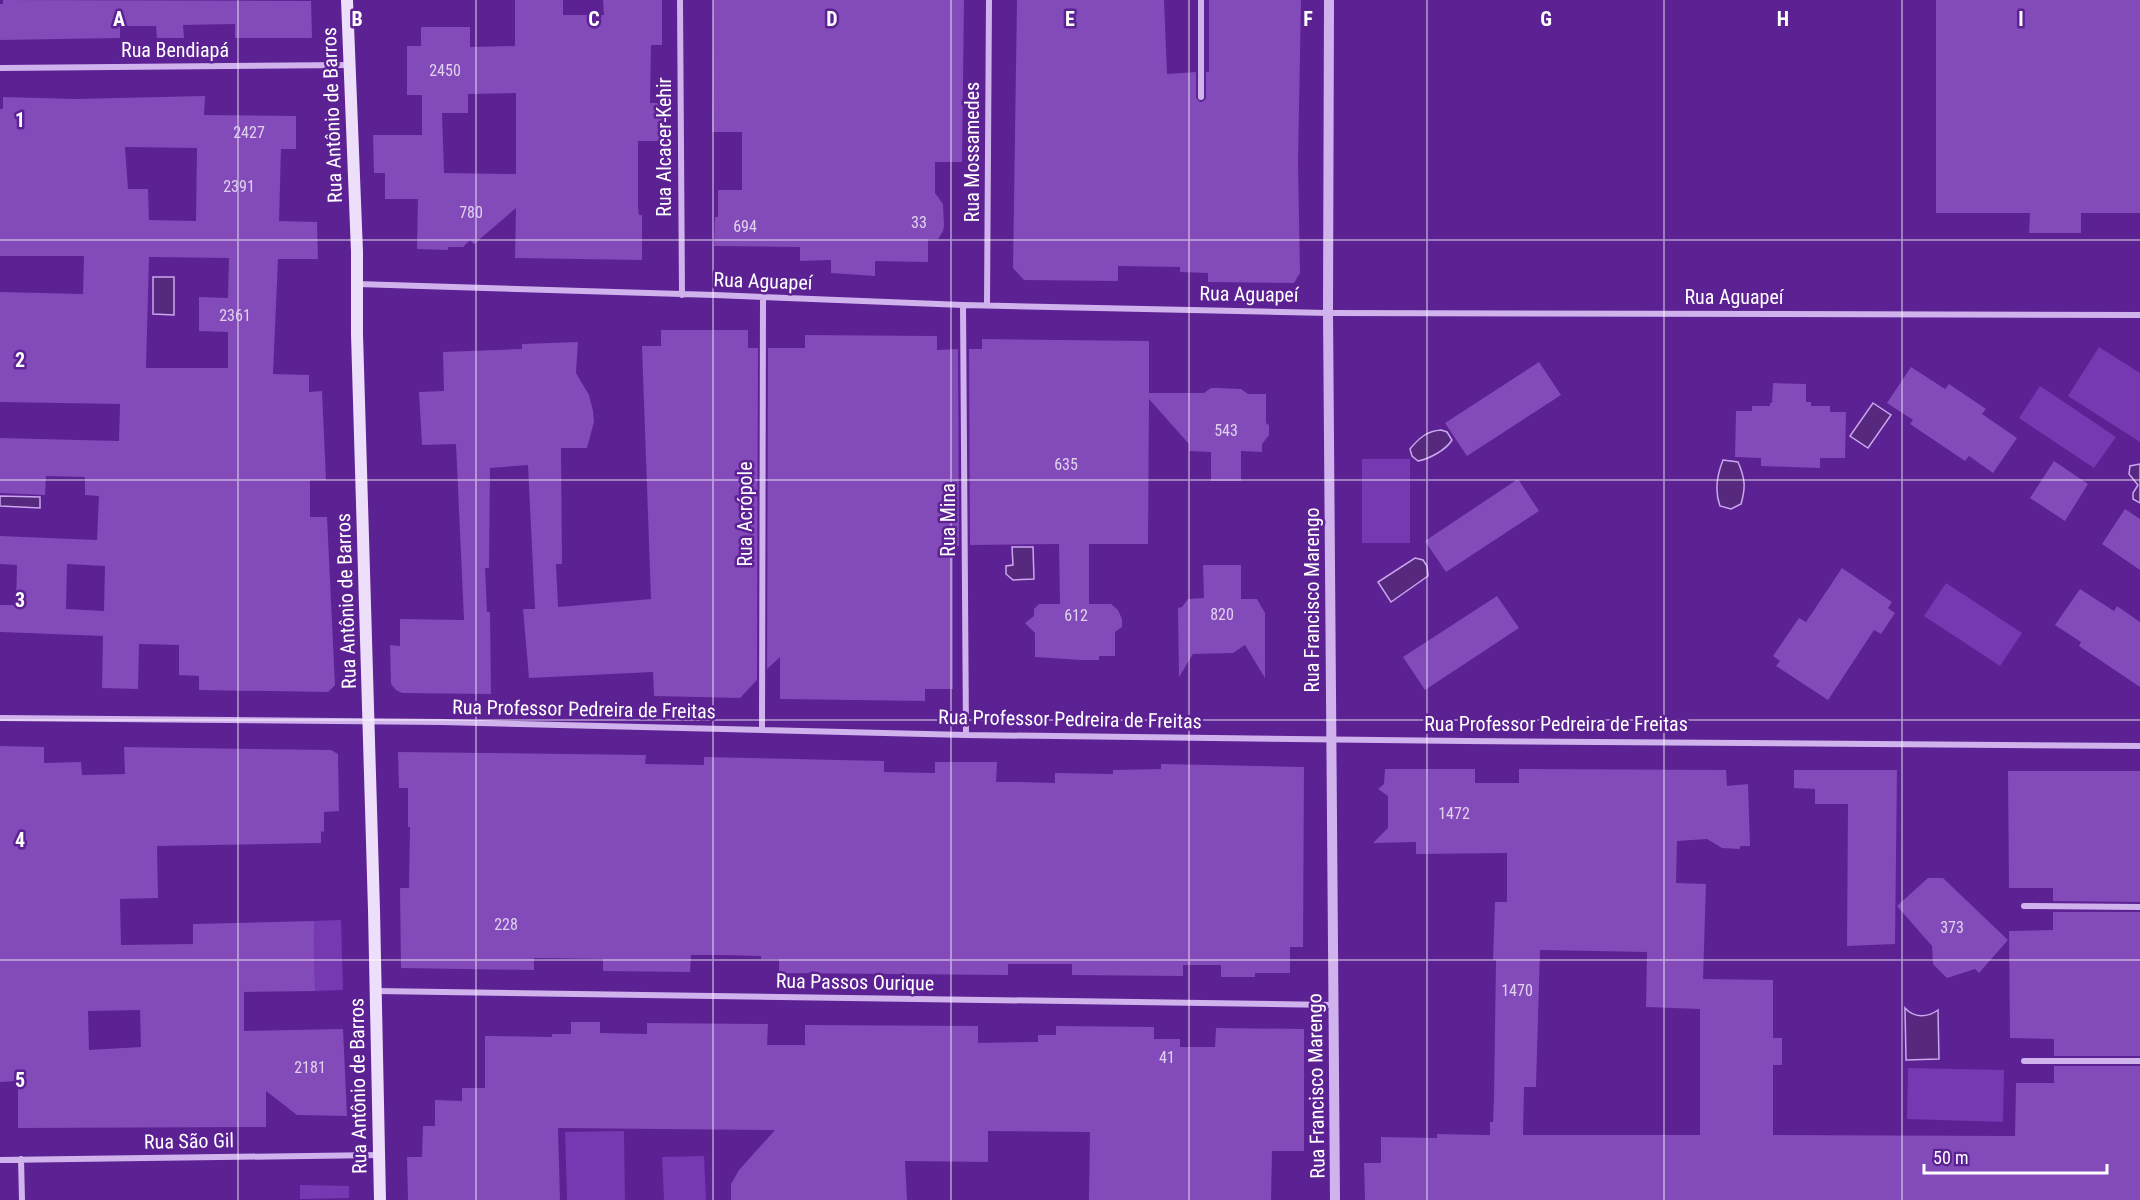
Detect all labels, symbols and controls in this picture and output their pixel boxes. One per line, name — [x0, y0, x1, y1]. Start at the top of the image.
text: A — [113, 7, 125, 31]
text: B — [351, 7, 363, 31]
text: C — [588, 7, 600, 31]
text: D — [826, 7, 838, 31]
text: E — [1065, 7, 1075, 31]
text: F — [1303, 7, 1313, 31]
text: G — [1540, 7, 1552, 31]
text: H — [1777, 7, 1789, 31]
text: I — [2018, 7, 2024, 31]
street label: Rua Antônio de Barros — [317, 27, 347, 203]
street label: Rua Bendiapá — [121, 38, 229, 62]
house number: 2450 — [429, 61, 461, 80]
street label: Rua Alcacer-Kehir — [652, 77, 676, 217]
street label: Rua Mossamedes — [960, 82, 984, 222]
text: 1 — [15, 108, 25, 132]
house number: 2427 — [233, 123, 265, 142]
house number: 2391 — [223, 177, 255, 196]
house number: 780 — [459, 203, 483, 222]
house number: 33 — [911, 213, 927, 232]
house number: 694 — [733, 217, 757, 236]
street label: Rua Aguapeí — [713, 267, 814, 295]
street label: Rua Aguapeí — [1199, 281, 1300, 307]
street label: Rua Aguapeí — [1684, 285, 1785, 309]
house number: 2361 — [219, 306, 251, 325]
text: 2 — [15, 348, 25, 372]
house number: 543 — [1214, 421, 1238, 440]
house number: 635 — [1054, 455, 1078, 474]
street label: Rua Acrópole — [733, 461, 757, 567]
street label: Rua Mina — [936, 483, 960, 557]
street label: Rua Francisco Marengo — [1300, 507, 1324, 693]
street label: Rua Antônio de Barros — [331, 513, 361, 689]
text: 3 — [15, 588, 25, 612]
house number: 820 — [1210, 605, 1234, 624]
house number: 612 — [1064, 606, 1088, 625]
street label: Rua Professor Pedreira de Freitas — [452, 695, 716, 723]
street label: Rua Professor Pedreira de Freitas — [938, 705, 1202, 733]
street label: Rua Professor Pedreira de Freitas — [1424, 712, 1688, 736]
house number: 1472 — [1438, 804, 1470, 823]
text: 4 — [15, 828, 25, 852]
house number: 228 — [494, 915, 518, 934]
house number: 373 — [1940, 918, 1964, 937]
street label: Rua Passos Ourique — [776, 969, 934, 995]
house number: 1470 — [1501, 981, 1533, 1000]
street label: Rua Francisco Marengo — [1302, 993, 1330, 1179]
street label: Rua Antônio de Barros — [344, 998, 372, 1174]
house number: 41 — [1159, 1048, 1175, 1067]
house number: 2181 — [294, 1058, 326, 1077]
text: 5 — [15, 1068, 25, 1092]
street label: Rua São Gil — [144, 1128, 234, 1154]
scale bar — [1924, 1137, 2107, 1175]
text: 50 m — [1933, 1147, 1968, 1168]

